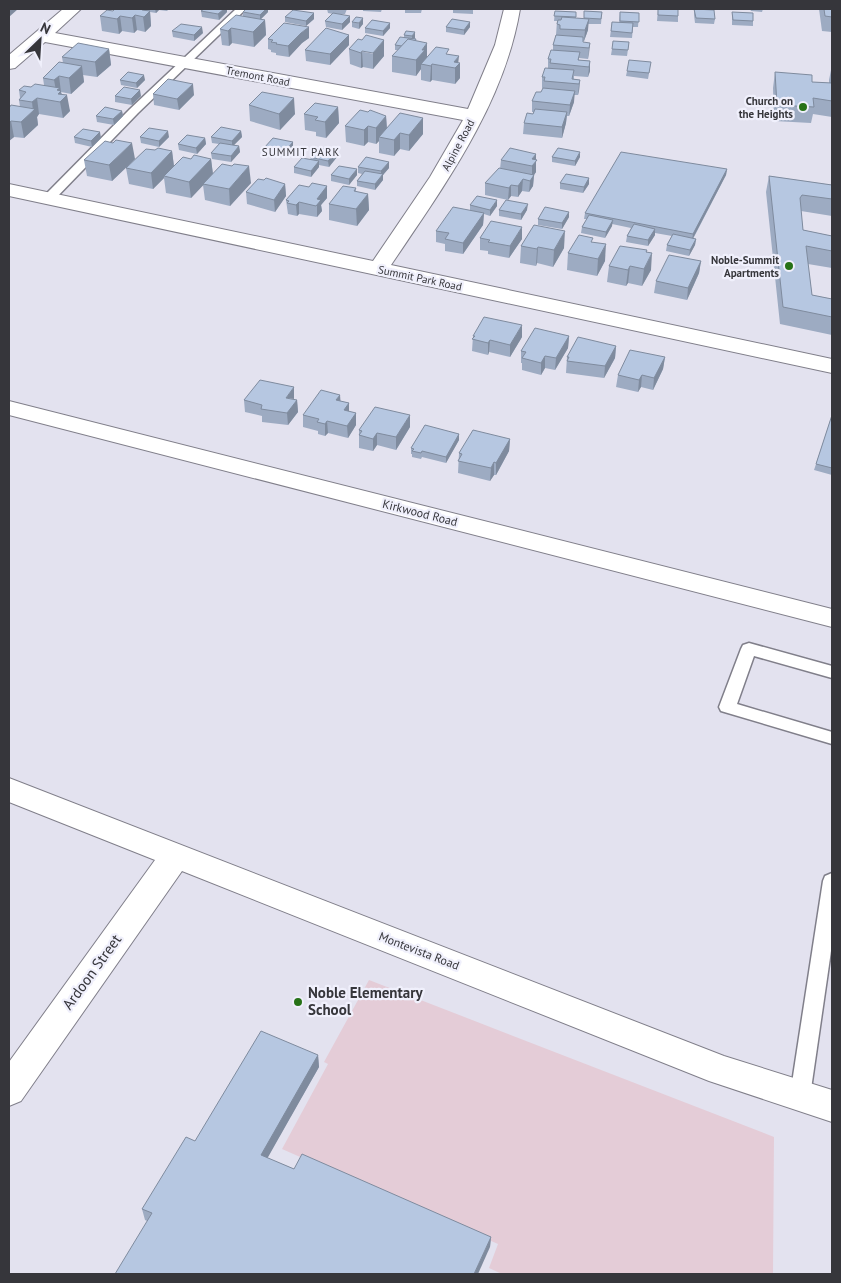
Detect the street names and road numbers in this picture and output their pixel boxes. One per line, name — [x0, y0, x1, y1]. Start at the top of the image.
street label: Tremont Road — [225, 63, 291, 89]
street label: Alpine Road — [439, 117, 477, 173]
street label: Summit Park Road — [377, 262, 463, 294]
street label: Kirkwood Road — [381, 496, 459, 529]
street label: Montevista Road — [377, 928, 462, 973]
street label: Ardoon Street — [58, 930, 125, 1013]

